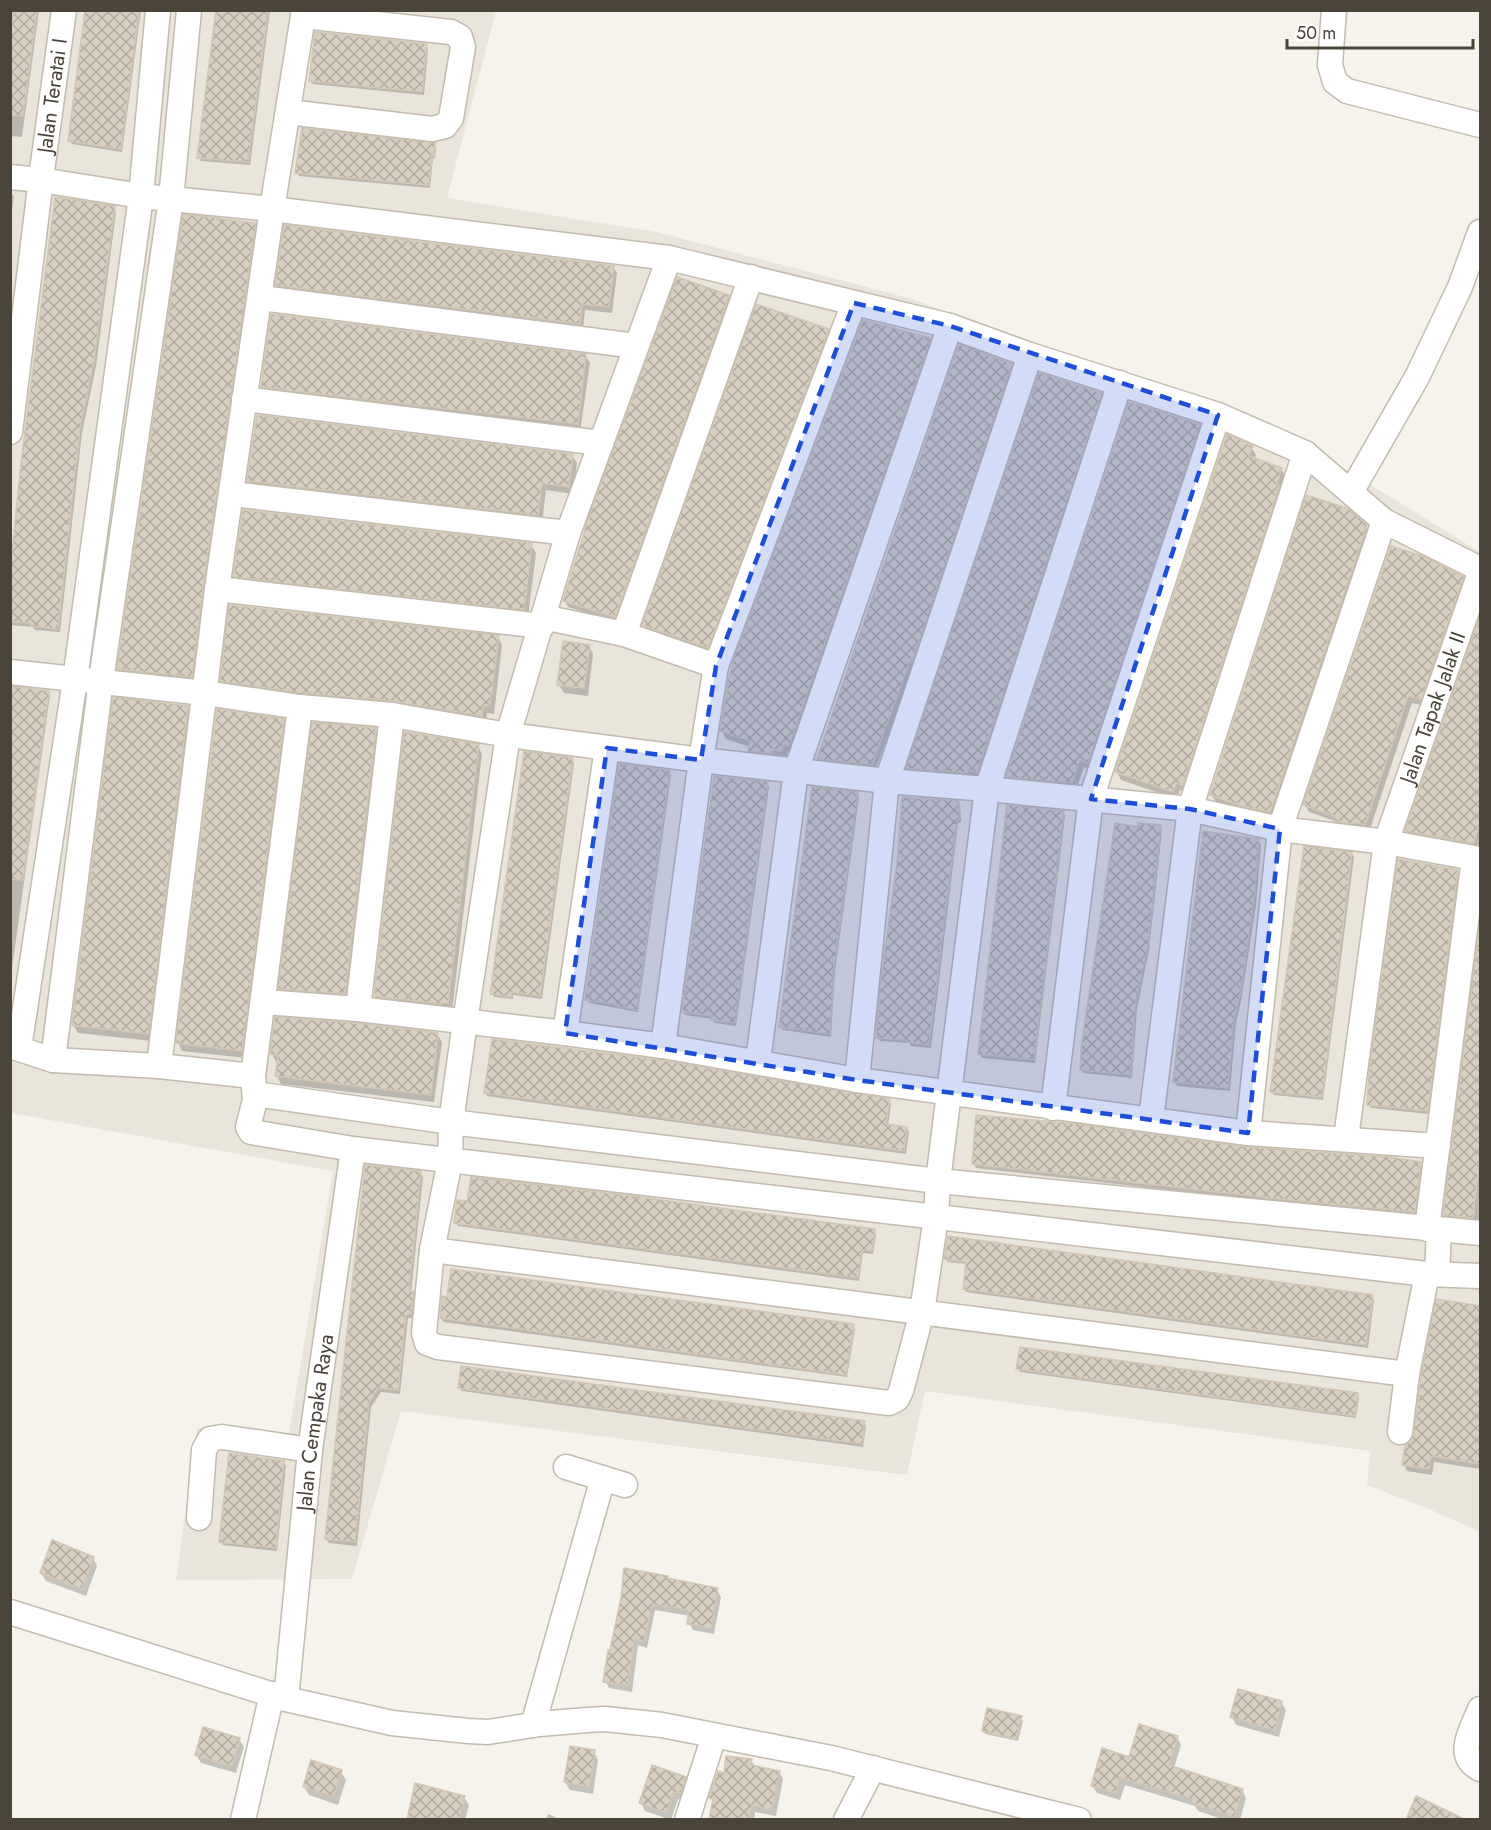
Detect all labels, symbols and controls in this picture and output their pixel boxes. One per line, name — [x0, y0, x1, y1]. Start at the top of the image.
scale bar — [1287, 12, 1473, 50]
text: 50 m — [1296, 20, 1336, 46]
street label: Jalan Teratai I — [29, 36, 75, 158]
street label: Jalan Tapak Jalak II — [1392, 628, 1473, 790]
street label: Jalan Cempaka Raya — [289, 1332, 341, 1515]

